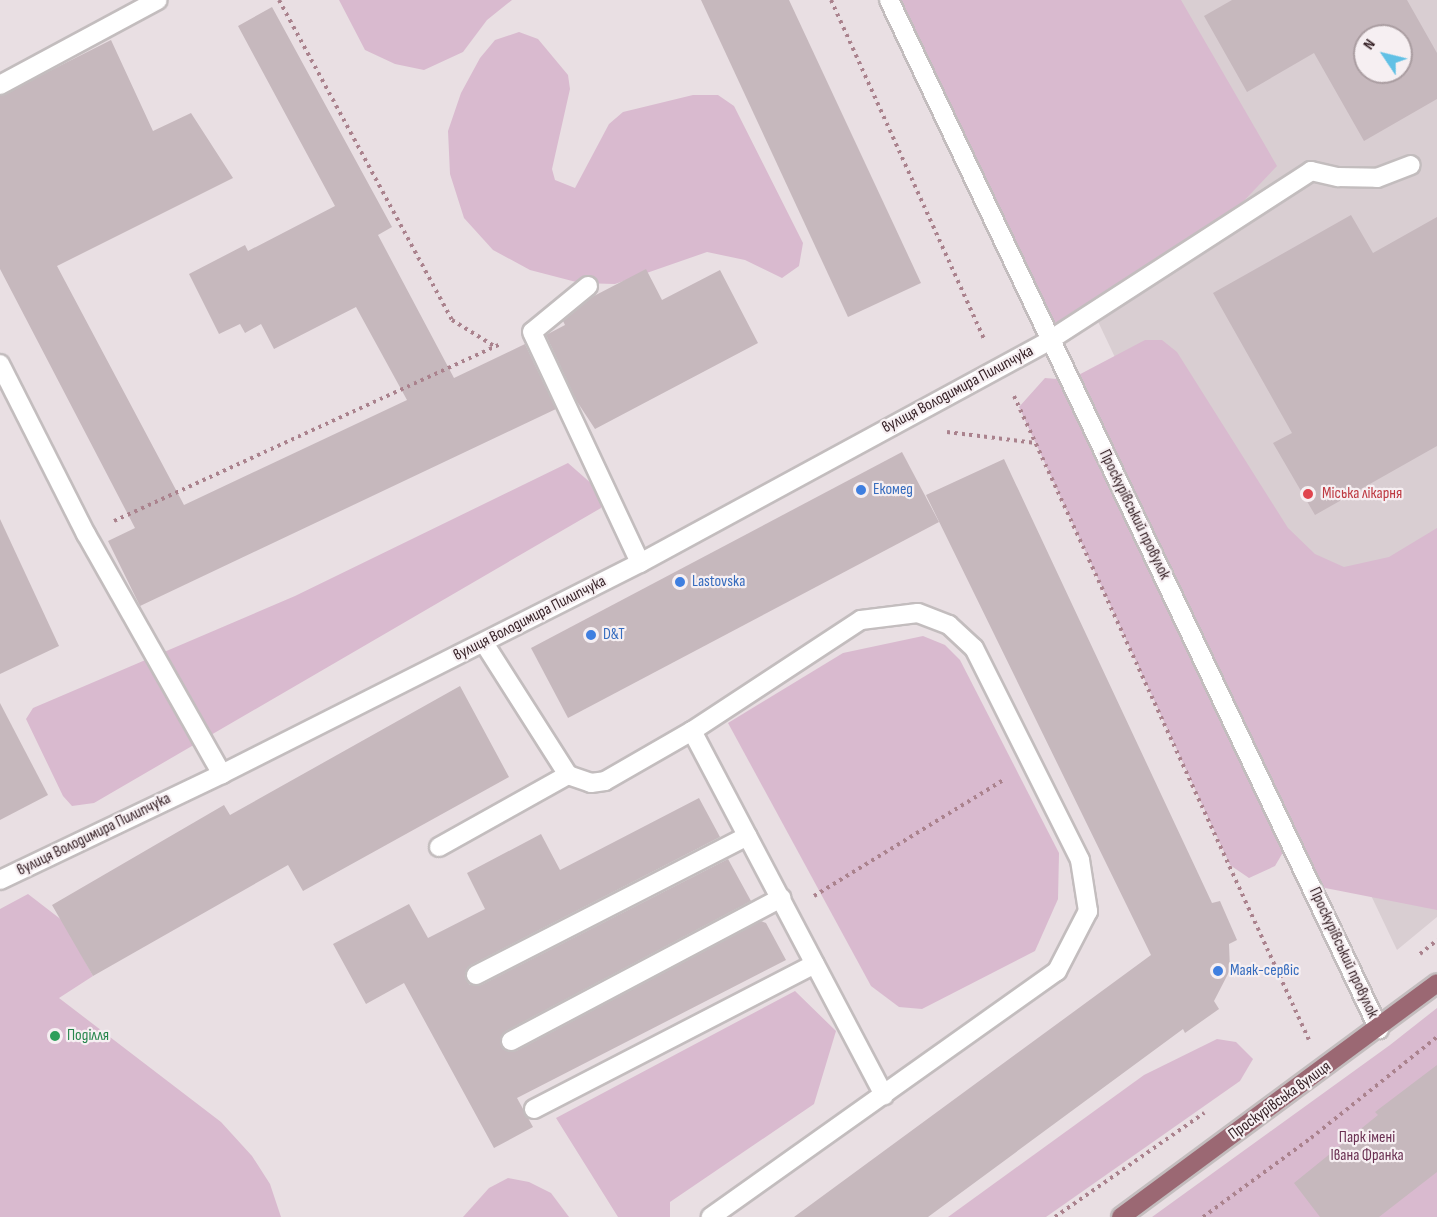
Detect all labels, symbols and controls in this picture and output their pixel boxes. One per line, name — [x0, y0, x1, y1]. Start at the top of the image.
north arrow — [1353, 24, 1413, 84]
text: N — [1359, 36, 1380, 53]
street label: вулиця Володимира Пилипчука — [879, 342, 1037, 438]
street label: Проскурівський провулок — [1094, 447, 1174, 583]
place label: Екомед — [873, 480, 913, 500]
marker: Екомед — [854, 483, 868, 497]
place label: Міська лікарня — [1322, 484, 1402, 504]
marker: Міська лікарня — [1299, 485, 1317, 503]
street label: вулиця Володимира Пилипчука — [451, 572, 609, 666]
place label: Lastovska — [692, 572, 745, 592]
marker: Lastovska — [673, 575, 687, 589]
place label: D&T — [603, 625, 625, 645]
marker: D&T — [584, 628, 598, 642]
street label: вулиця Володимира Пилипчука — [14, 789, 174, 881]
street label: Проскурівський провулок — [1304, 885, 1382, 1021]
place label: Маяк-сервіс — [1230, 961, 1299, 981]
marker: Маяк-сервіс — [1211, 964, 1225, 978]
place label: Поділля — [67, 1026, 109, 1046]
marker: Поділля — [48, 1029, 62, 1043]
street label: Проскурівська вулиця — [1225, 1057, 1335, 1145]
park label: Парк імені Івана Франка — [1330, 1128, 1404, 1166]

